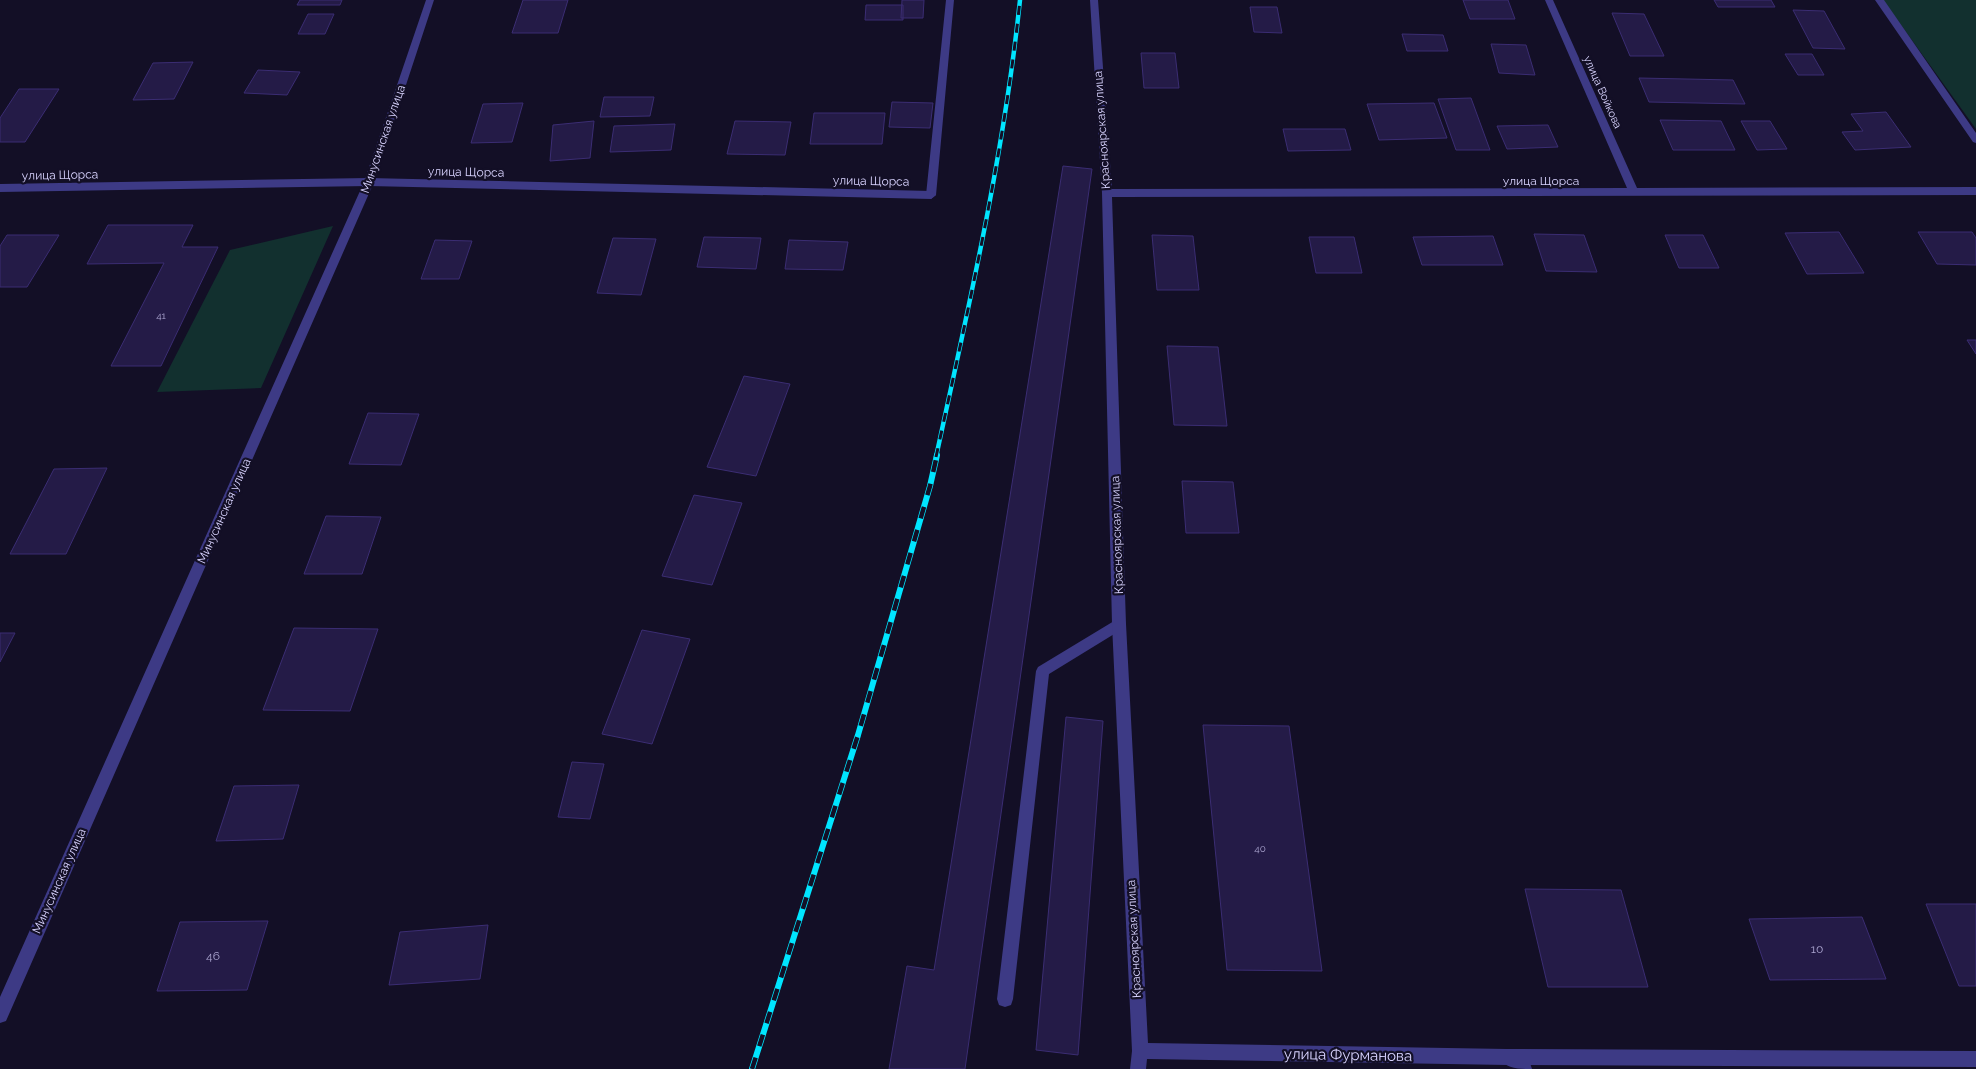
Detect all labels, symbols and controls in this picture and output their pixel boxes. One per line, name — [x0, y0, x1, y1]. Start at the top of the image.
street label: улица Войкова — [1581, 54, 1624, 131]
street label: Красноярская улица — [1091, 71, 1113, 189]
street label: Минусинская улица — [358, 83, 408, 195]
street label: улица Щорса — [428, 164, 504, 180]
street label: улица Щорса — [22, 167, 98, 183]
street label: улица Щорса — [833, 173, 909, 189]
street label: улица Щорса — [1503, 174, 1579, 188]
house number: 41 — [156, 310, 167, 321]
street label: Минусинская улица — [194, 456, 254, 566]
street label: Красноярская улица — [1108, 476, 1126, 594]
street label: Минусинская улица — [29, 826, 89, 936]
house number: 40 — [1254, 843, 1266, 854]
street label: Красноярская улица — [1124, 880, 1144, 998]
house number: 10 — [1811, 942, 1823, 956]
house number: 46 — [206, 949, 220, 963]
street label: улица Фурманова — [1284, 1045, 1412, 1065]

